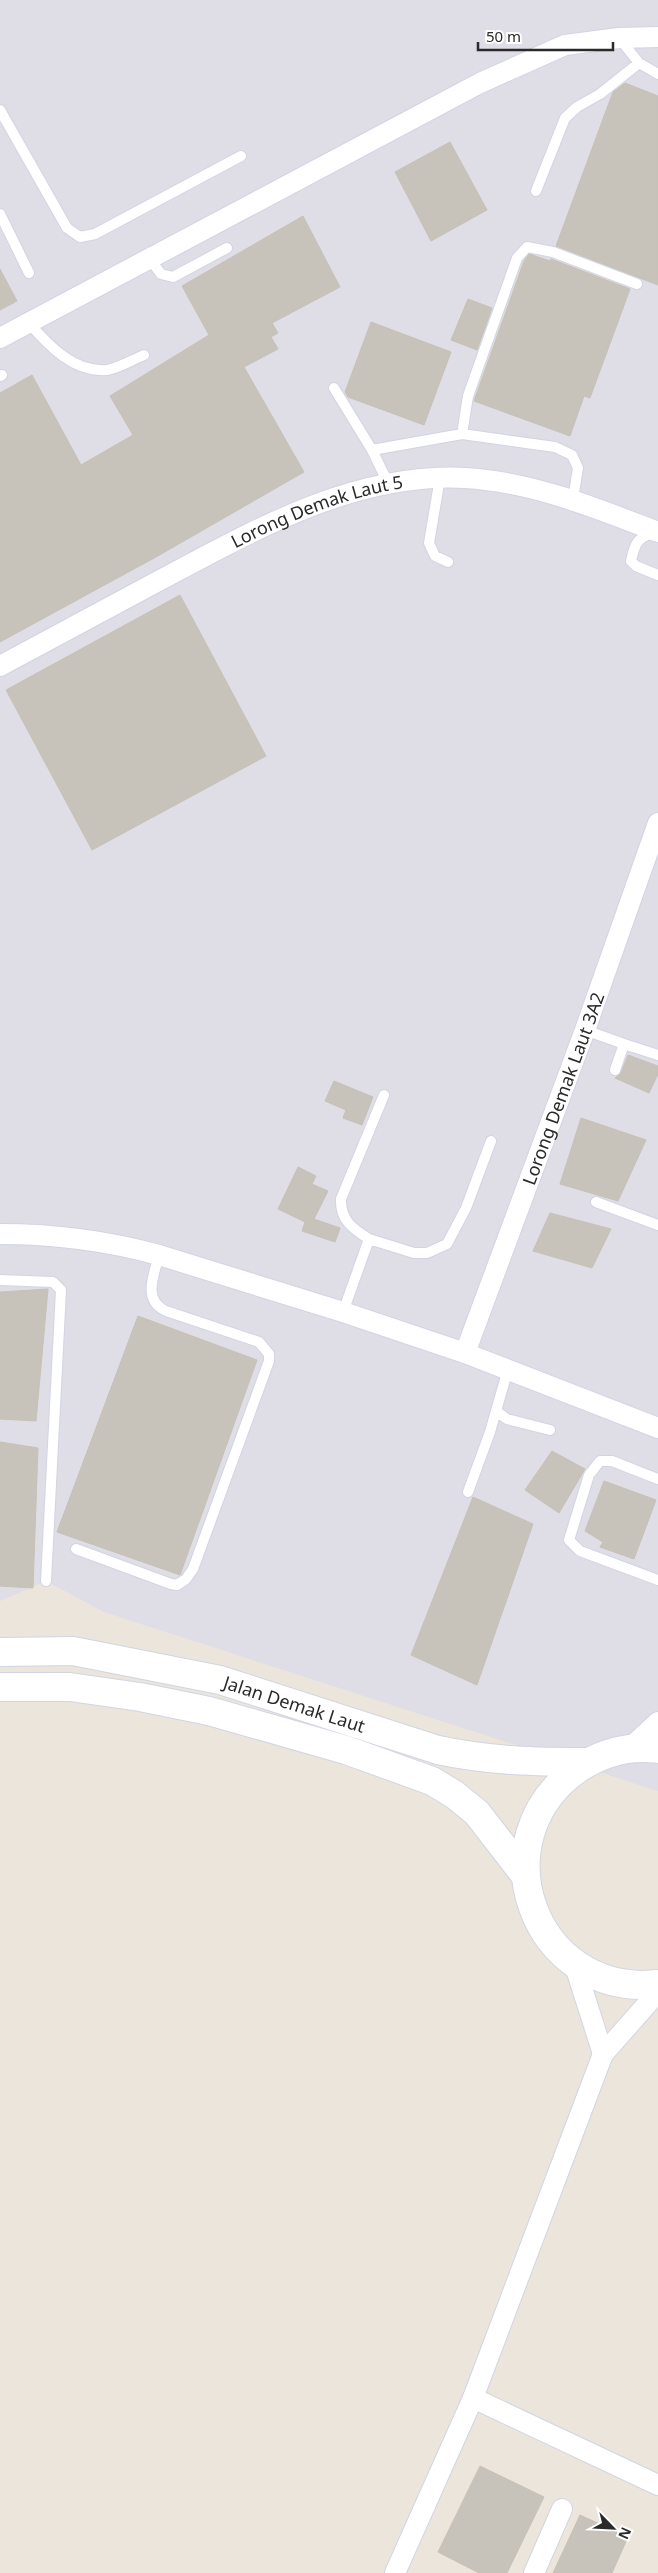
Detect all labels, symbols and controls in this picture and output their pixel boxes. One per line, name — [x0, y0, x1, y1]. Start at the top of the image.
scale bar — [478, 20, 613, 52]
text: 50 m — [486, 26, 521, 46]
street label: Lorong Demak Laut 5 — [227, 469, 405, 553]
street label: Lorong Demak Laut 3A2 — [516, 989, 609, 1188]
street label: Jalan Demak Laut — [219, 1669, 369, 1738]
north arrow — [588, 2503, 638, 2553]
text: N — [614, 2524, 636, 2543]

